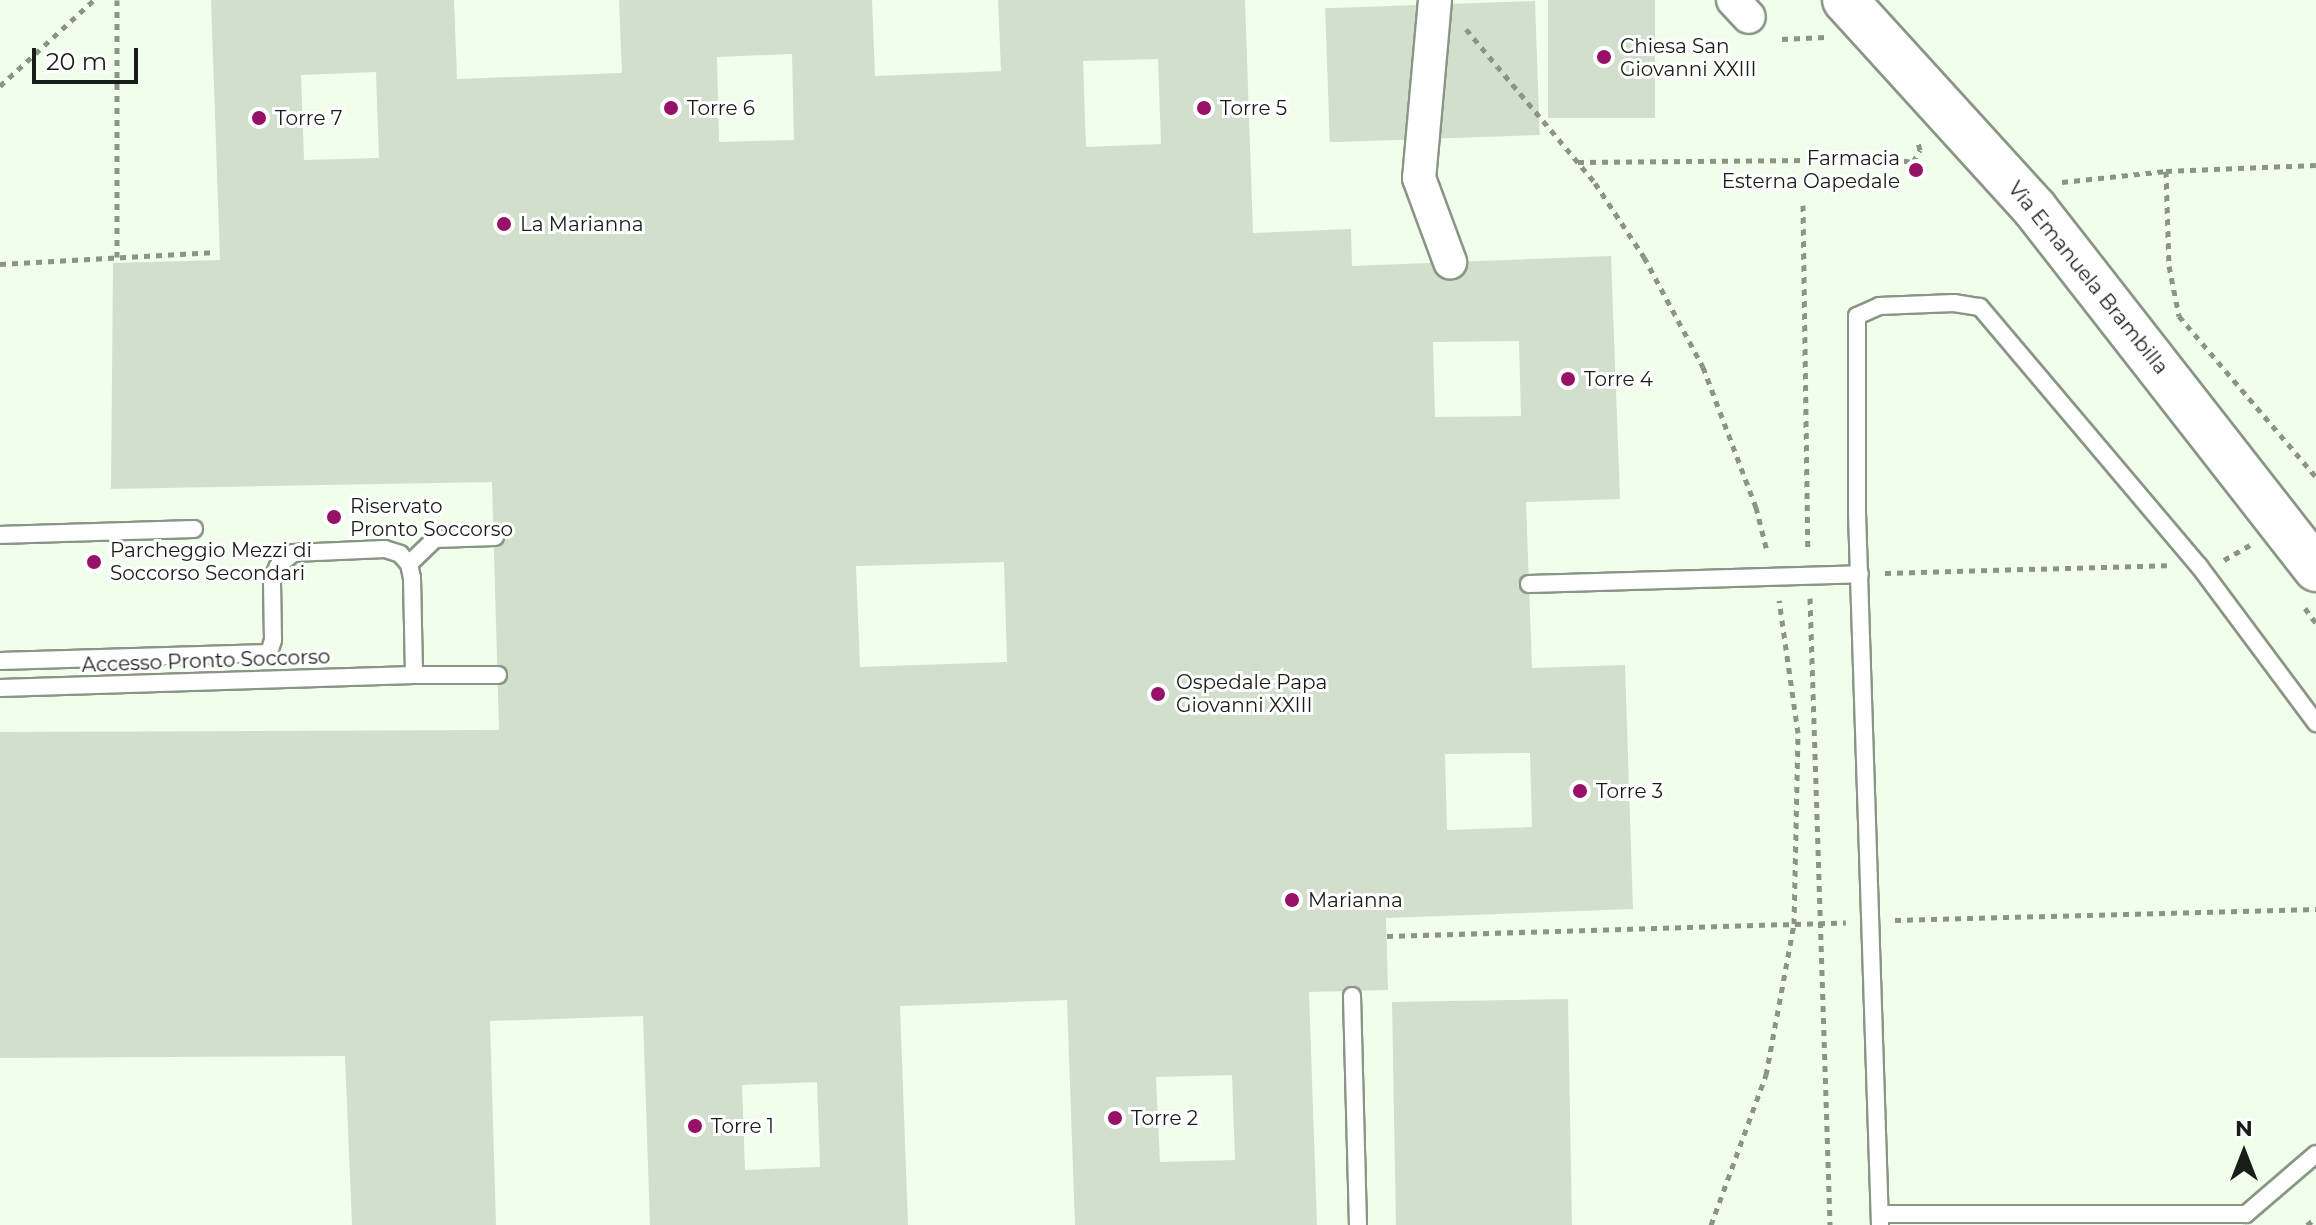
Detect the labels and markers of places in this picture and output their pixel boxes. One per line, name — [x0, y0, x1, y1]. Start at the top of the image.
place label: Chiesa San Giovanni XXIII — [1620, 34, 1756, 81]
marker: Chiesa San Giovanni XXIII — [1595, 48, 1613, 66]
place label: Torre 6 — [687, 96, 755, 120]
place label: Torre 5 — [1220, 96, 1287, 120]
marker: Torre 6 — [662, 99, 680, 117]
marker: Torre 5 — [1195, 99, 1213, 117]
place label: Torre 7 — [275, 106, 343, 130]
marker: Torre 7 — [250, 109, 268, 127]
place label: Farmacia Esterna Oapedale — [1722, 146, 1900, 193]
marker: Farmacia Esterna Oapedale — [1907, 161, 1925, 179]
place label: La Marianna — [520, 212, 644, 236]
marker: La Marianna — [495, 215, 513, 233]
place label: Torre 4 — [1584, 367, 1653, 391]
marker: Torre 4 — [1559, 370, 1577, 388]
place label: Riservato Pronto Soccorso — [350, 494, 513, 541]
marker: Riservato Pronto Soccorso — [325, 508, 343, 526]
place label: Parcheggio Mezzi di Soccorso Secondari — [110, 538, 312, 585]
marker: Parcheggio Mezzi di Soccorso Secondari — [85, 553, 103, 571]
place label: Ospedale Papa Giovanni XXIII — [1176, 670, 1327, 717]
marker: Ospedale Papa Giovanni XXIII — [1147, 683, 1169, 705]
place label: Torre 3 — [1596, 779, 1663, 803]
marker: Torre 3 — [1571, 782, 1589, 800]
place label: Marianna — [1308, 888, 1403, 912]
marker: Marianna — [1283, 891, 1301, 909]
place label: Torre 2 — [1131, 1106, 1198, 1130]
marker: Torre 2 — [1106, 1109, 1124, 1127]
place label: Torre 1 — [711, 1114, 774, 1138]
marker: Torre 1 — [686, 1117, 704, 1135]

